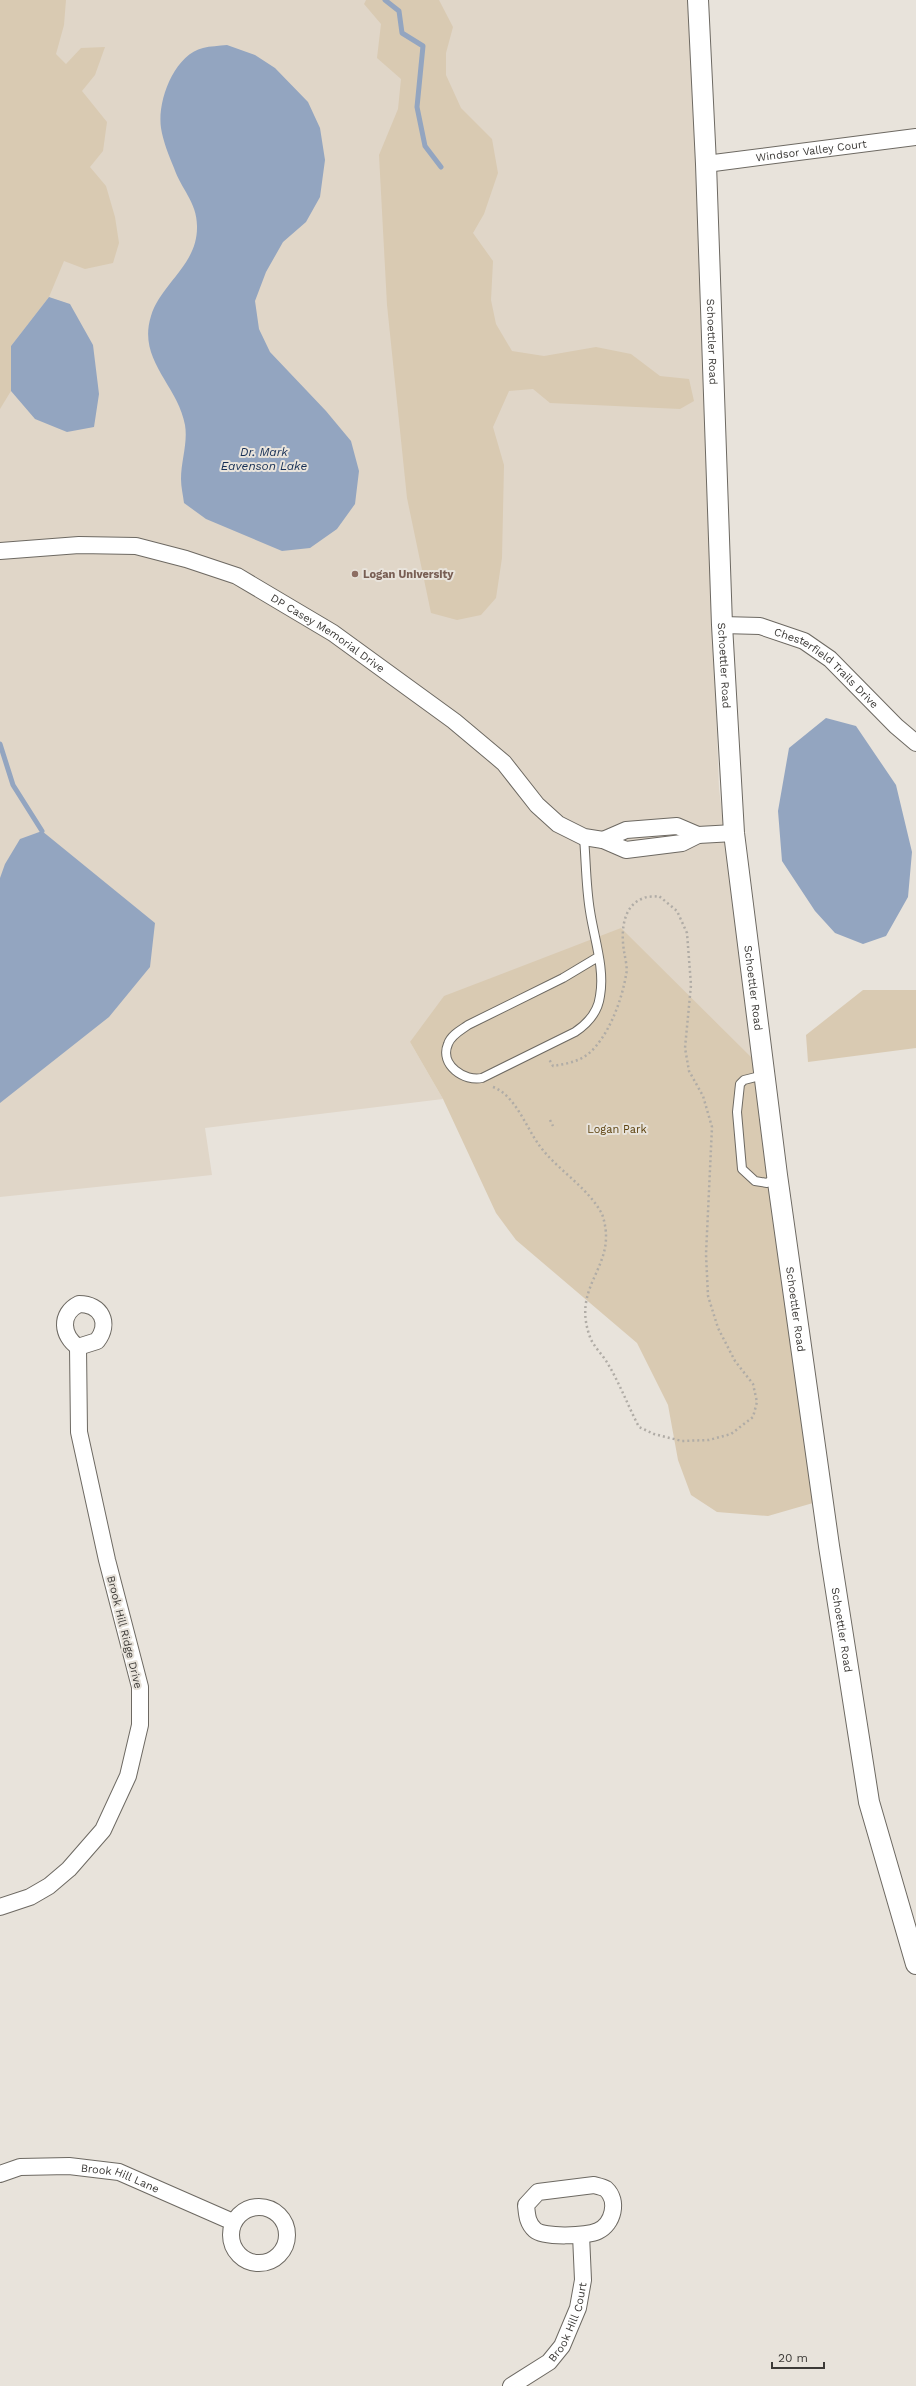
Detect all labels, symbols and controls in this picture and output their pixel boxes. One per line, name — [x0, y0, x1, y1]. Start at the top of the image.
street label: Windsor Valley Court — [755, 137, 868, 165]
street label: Schoettler Road — [704, 299, 720, 385]
water label: Dr. Mark Eavenson Lake — [221, 445, 307, 473]
place label: Logan University — [363, 568, 454, 581]
marker: Logan University — [350, 569, 360, 579]
street label: DP Casey Memorial Drive — [268, 592, 387, 675]
street label: Schoettler Road — [715, 622, 733, 709]
street label: Chesterfield Trails Drive — [772, 625, 881, 711]
street label: Schoettler Road — [741, 945, 765, 1031]
park label: Logan Park — [587, 1123, 647, 1136]
street label: Schoettler Road — [783, 1266, 808, 1353]
street label: Brook Hill Ridge Drive — [104, 1574, 145, 1690]
street label: Schoettler Road — [829, 1586, 855, 1673]
street label: Brook Hill Lane — [80, 2161, 161, 2196]
street label: Brook Hill Court — [546, 2281, 590, 2365]
scale bar — [772, 2344, 824, 2370]
text: 20 m — [778, 2351, 808, 2365]

